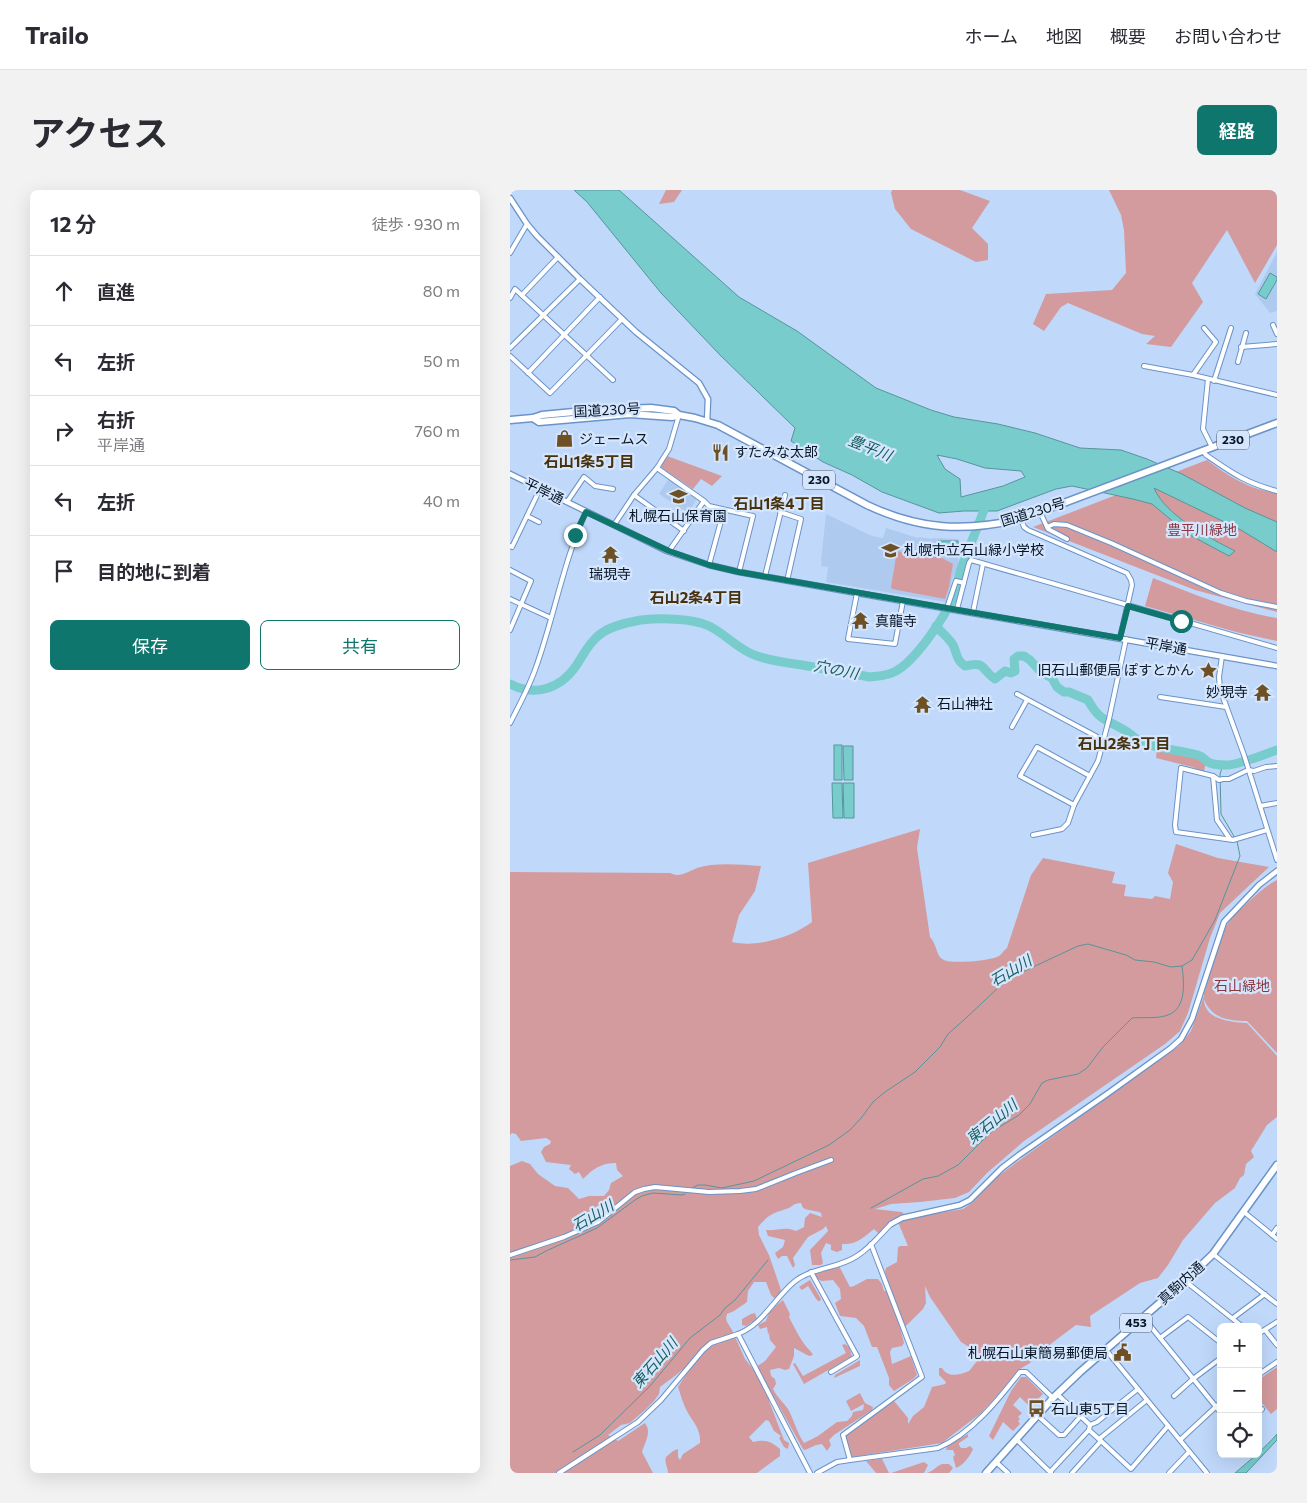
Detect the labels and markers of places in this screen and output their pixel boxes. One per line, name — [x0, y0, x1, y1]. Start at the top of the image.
shop icon: ジェームス — [555, 429, 575, 449]
place label: ジェームス — [579, 430, 649, 447]
restaurant icon: すたみな太郎 — [710, 442, 730, 462]
place label: すたみな太郎 — [734, 443, 818, 460]
school or university icon: 札幌石山保育園 — [668, 486, 688, 506]
place label: 札幌石山保育園 — [629, 507, 727, 524]
school or university icon: 札幌市立石山緑小学校 — [880, 540, 900, 560]
place label: 札幌市立石山緑小学校 — [904, 541, 1044, 558]
temple icon: 瑞現寺 — [600, 544, 620, 564]
place label: 瑞現寺 — [589, 565, 631, 582]
temple icon: 真龍寺 — [851, 611, 871, 631]
place label: 真龍寺 — [875, 612, 917, 629]
place icon: 旧石山郵便局 ぽすとかん — [1198, 660, 1218, 680]
place label: 旧石山郵便局 ぽすとかん — [1037, 661, 1194, 678]
temple icon: 妙現寺 — [1252, 682, 1272, 702]
place label: 妙現寺 — [1206, 683, 1248, 700]
temple icon: 石山神社 — [913, 694, 933, 714]
place label: 石山神社 — [937, 695, 993, 712]
public building icon: 札幌石山東簡易郵便局 — [1112, 1343, 1132, 1363]
place label: 札幌石山東簡易郵便局 — [968, 1344, 1108, 1361]
bus stop icon: 石山東5丁目 — [1027, 1399, 1047, 1419]
place label: 石山東5丁目 — [1051, 1400, 1129, 1417]

